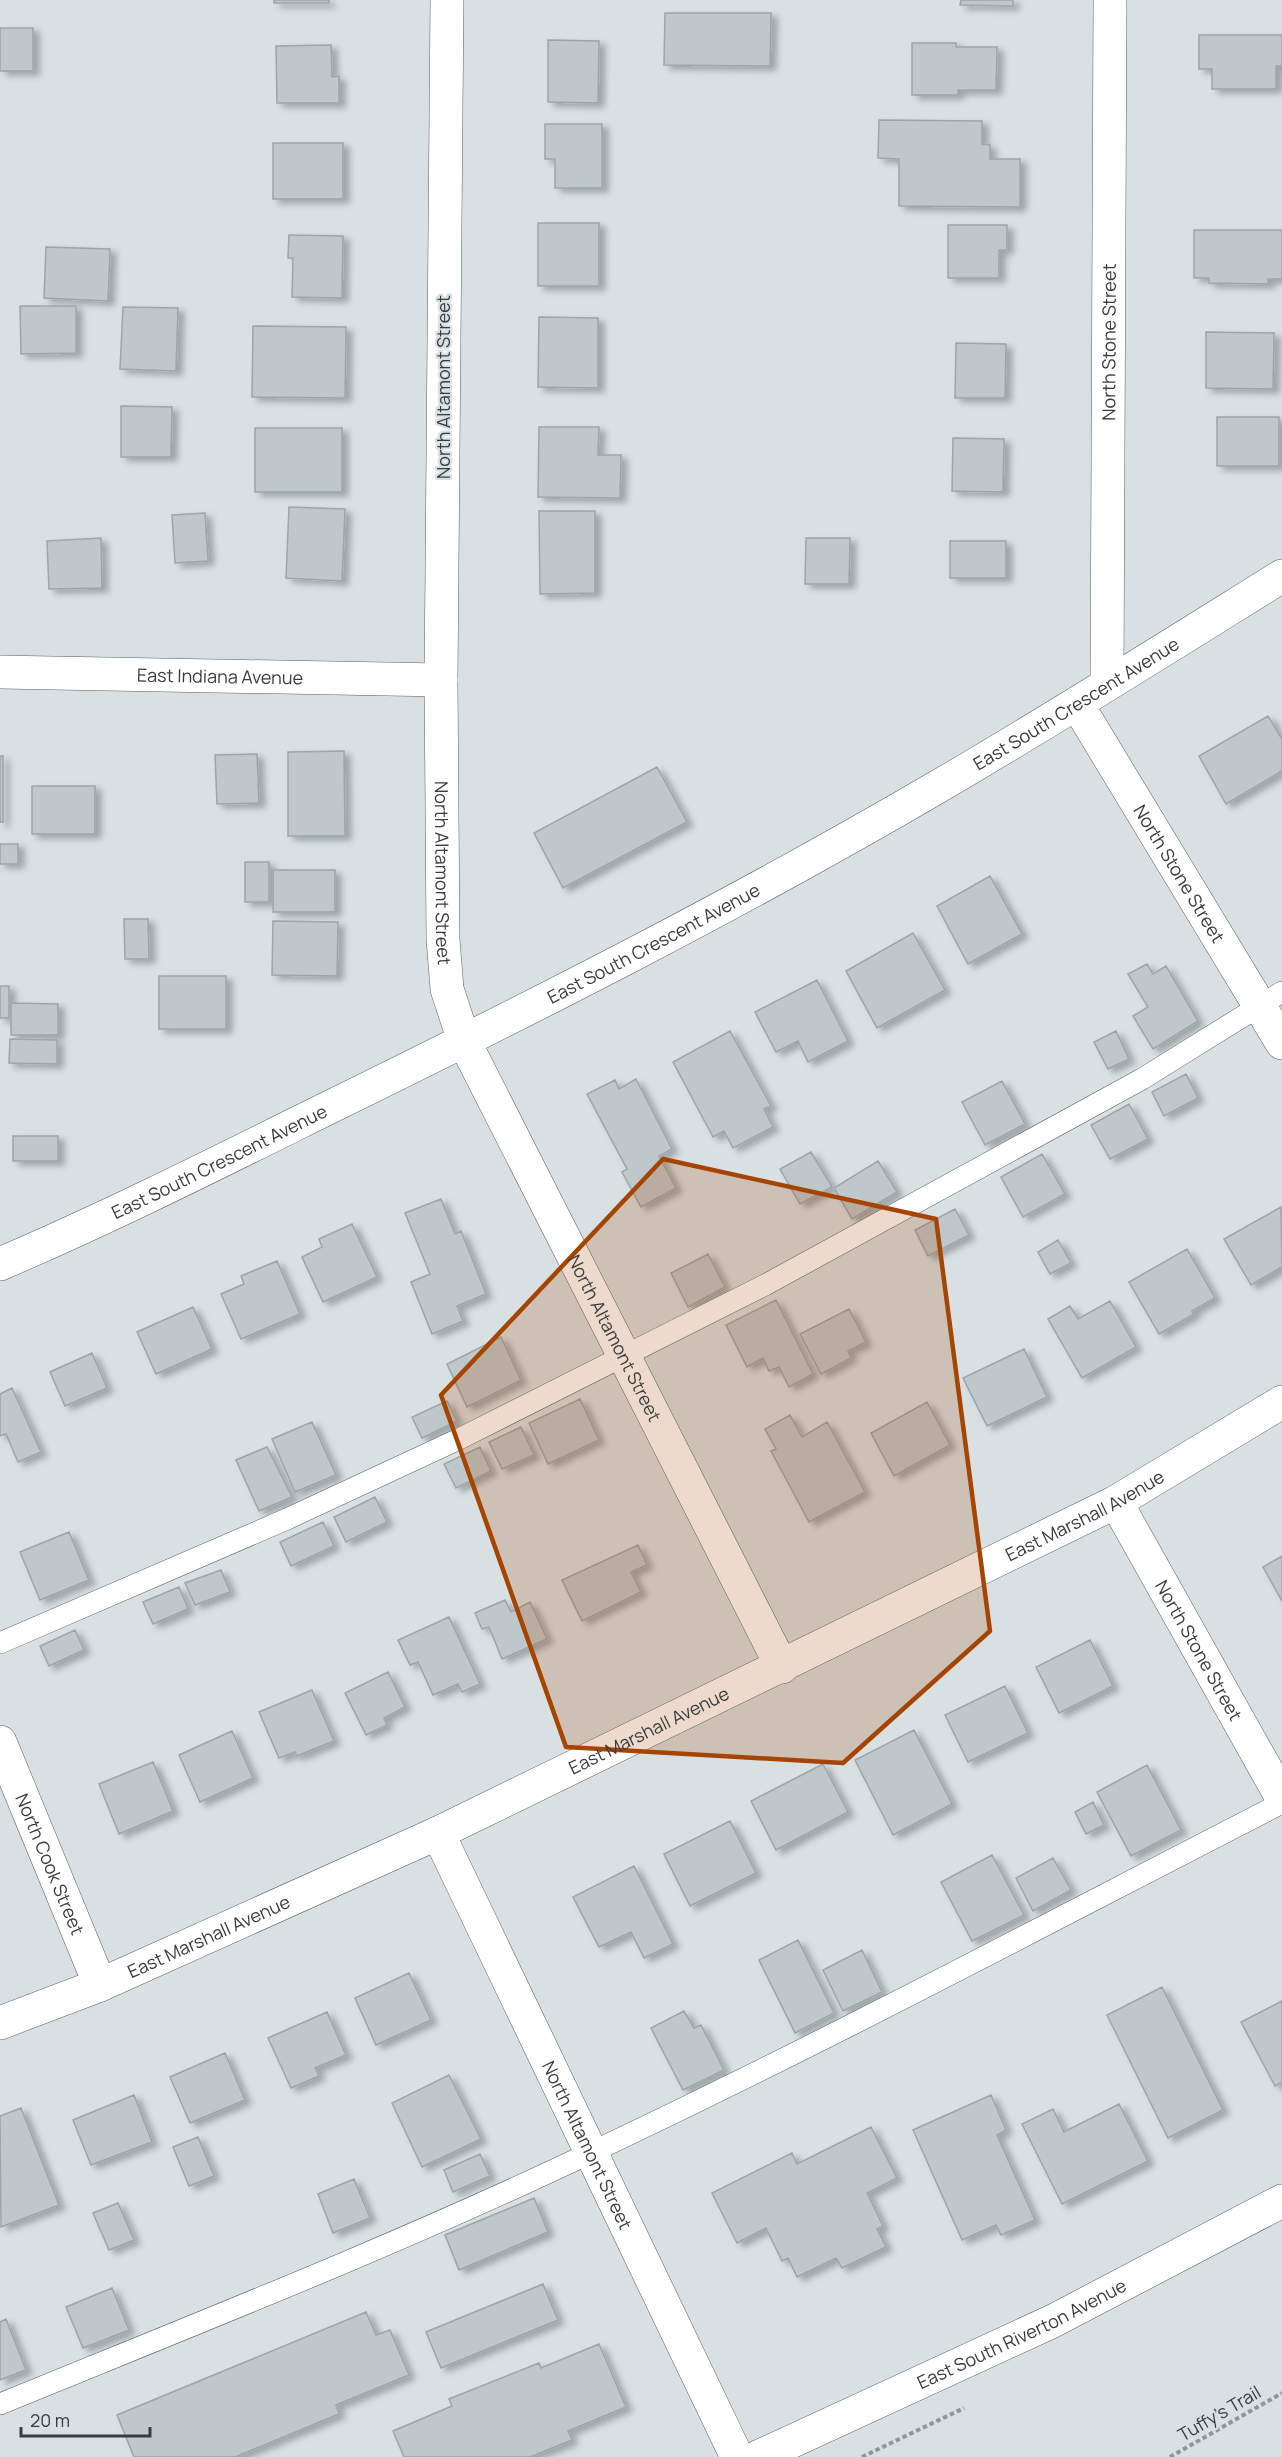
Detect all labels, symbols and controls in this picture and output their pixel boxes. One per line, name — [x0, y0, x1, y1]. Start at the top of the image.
street label: North Stone Street — [1096, 263, 1121, 421]
street label: North Altamont Street — [431, 295, 455, 479]
street label: East South Crescent Avenue — [969, 631, 1183, 775]
street label: East Indiana Avenue — [137, 662, 303, 689]
street label: North Altamont Street — [430, 781, 457, 966]
street label: North Stone Street — [1128, 800, 1230, 947]
street label: East South Crescent Avenue — [543, 877, 764, 1009]
street label: East South Crescent Avenue — [108, 1098, 331, 1224]
street label: North Altamont Street — [562, 1250, 667, 1426]
street label: East Marshall Avenue — [1001, 1464, 1168, 1566]
street label: North Stone Street — [1150, 1576, 1248, 1725]
street label: East Marshall Avenue — [564, 1681, 733, 1779]
street label: North Cook Street — [10, 1790, 90, 1938]
street label: East Marshall Avenue — [124, 1889, 294, 1983]
street label: North Altamont Street — [537, 2057, 638, 2233]
street label: East South Riverton Avenue — [913, 2273, 1130, 2394]
street label: Tuffy's Trail — [1173, 2380, 1265, 2446]
scale bar — [21, 2400, 150, 2438]
text: 20 m — [30, 2408, 70, 2432]

